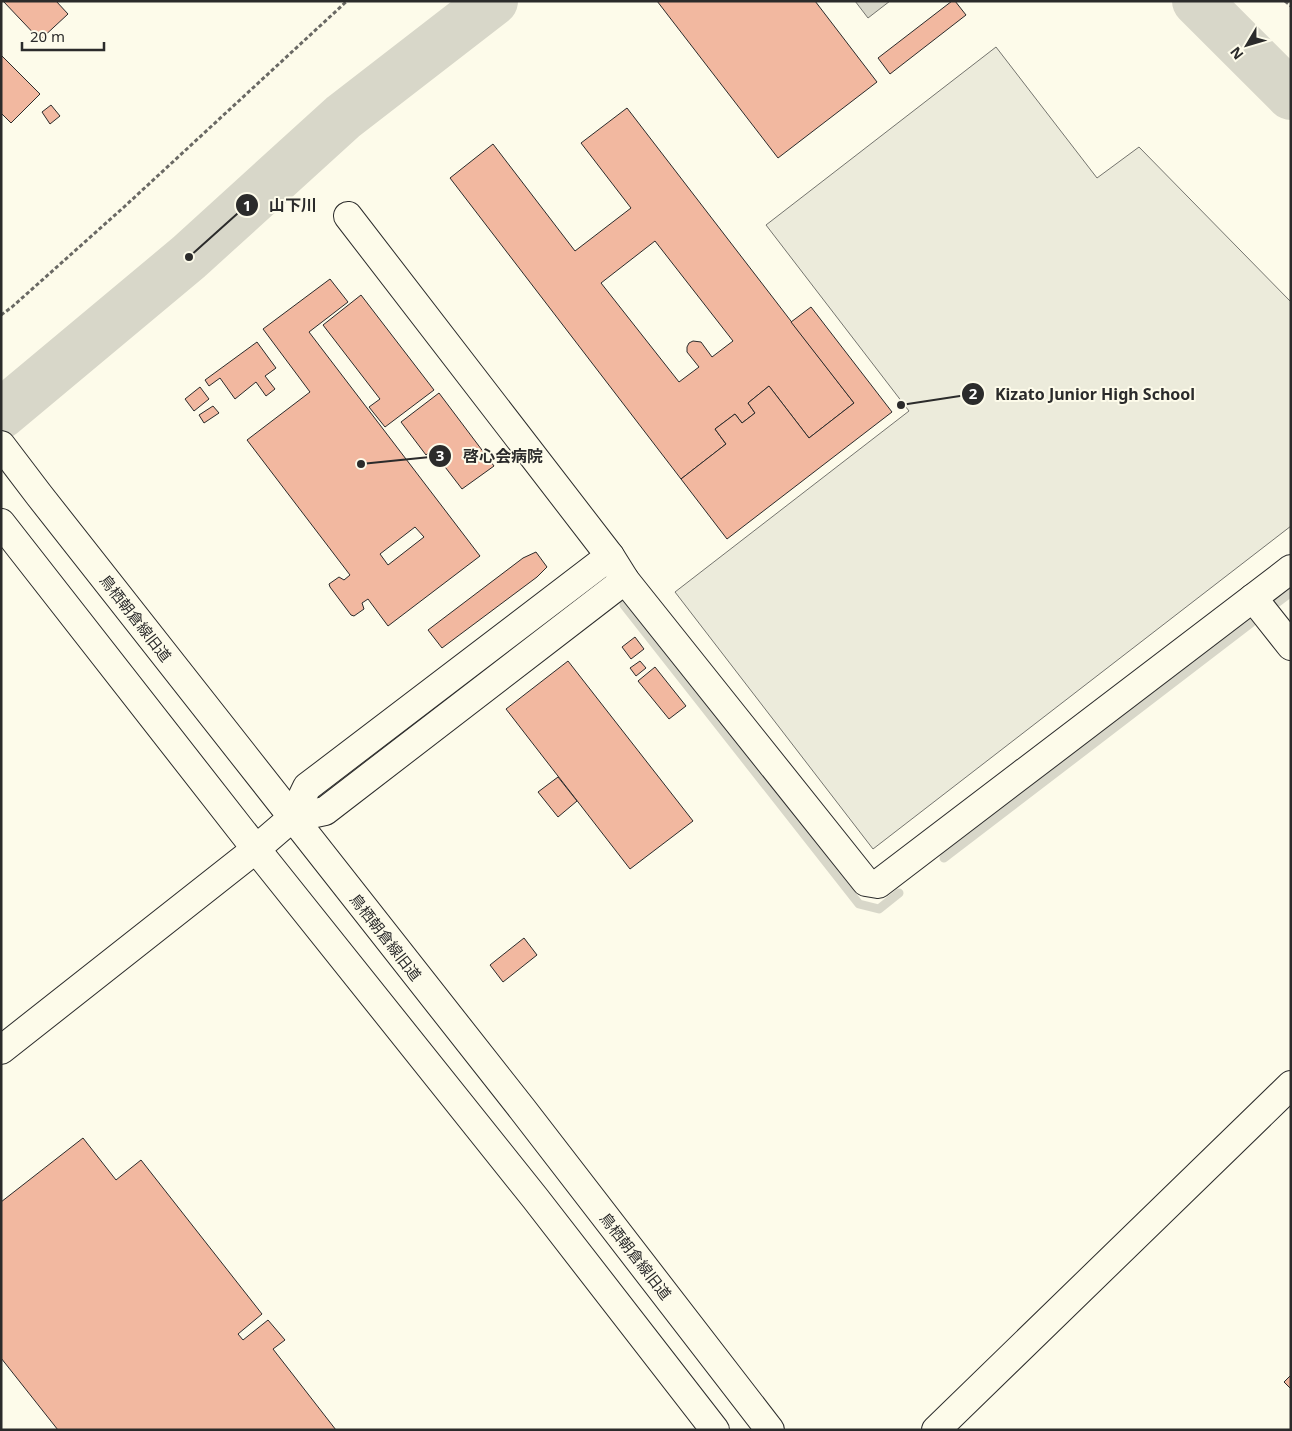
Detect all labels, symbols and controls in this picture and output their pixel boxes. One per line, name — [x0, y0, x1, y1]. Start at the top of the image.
scale bar — [22, 20, 105, 52]
north arrow — [1222, 20, 1272, 70]
text: 20 m — [30, 26, 65, 46]
text: N — [1225, 43, 1247, 64]
callout: 山下川 — [234, 190, 327, 221]
text: 山下川 — [269, 194, 317, 216]
text: 1 — [243, 195, 251, 215]
callout: Kizato Junior High School — [960, 379, 1205, 410]
text: 2 — [969, 383, 978, 403]
text: Kizato Junior High School — [995, 383, 1195, 405]
callout: 啓心会病院 — [428, 441, 553, 472]
text: 3 — [436, 445, 444, 465]
text: 啓心会病院 — [463, 445, 543, 467]
street label: 鳥栖朝倉線旧道 — [96, 570, 176, 666]
street label: 鳥栖朝倉線旧道 — [346, 889, 426, 985]
street label: 鳥栖朝倉線旧道 — [596, 1208, 676, 1304]

